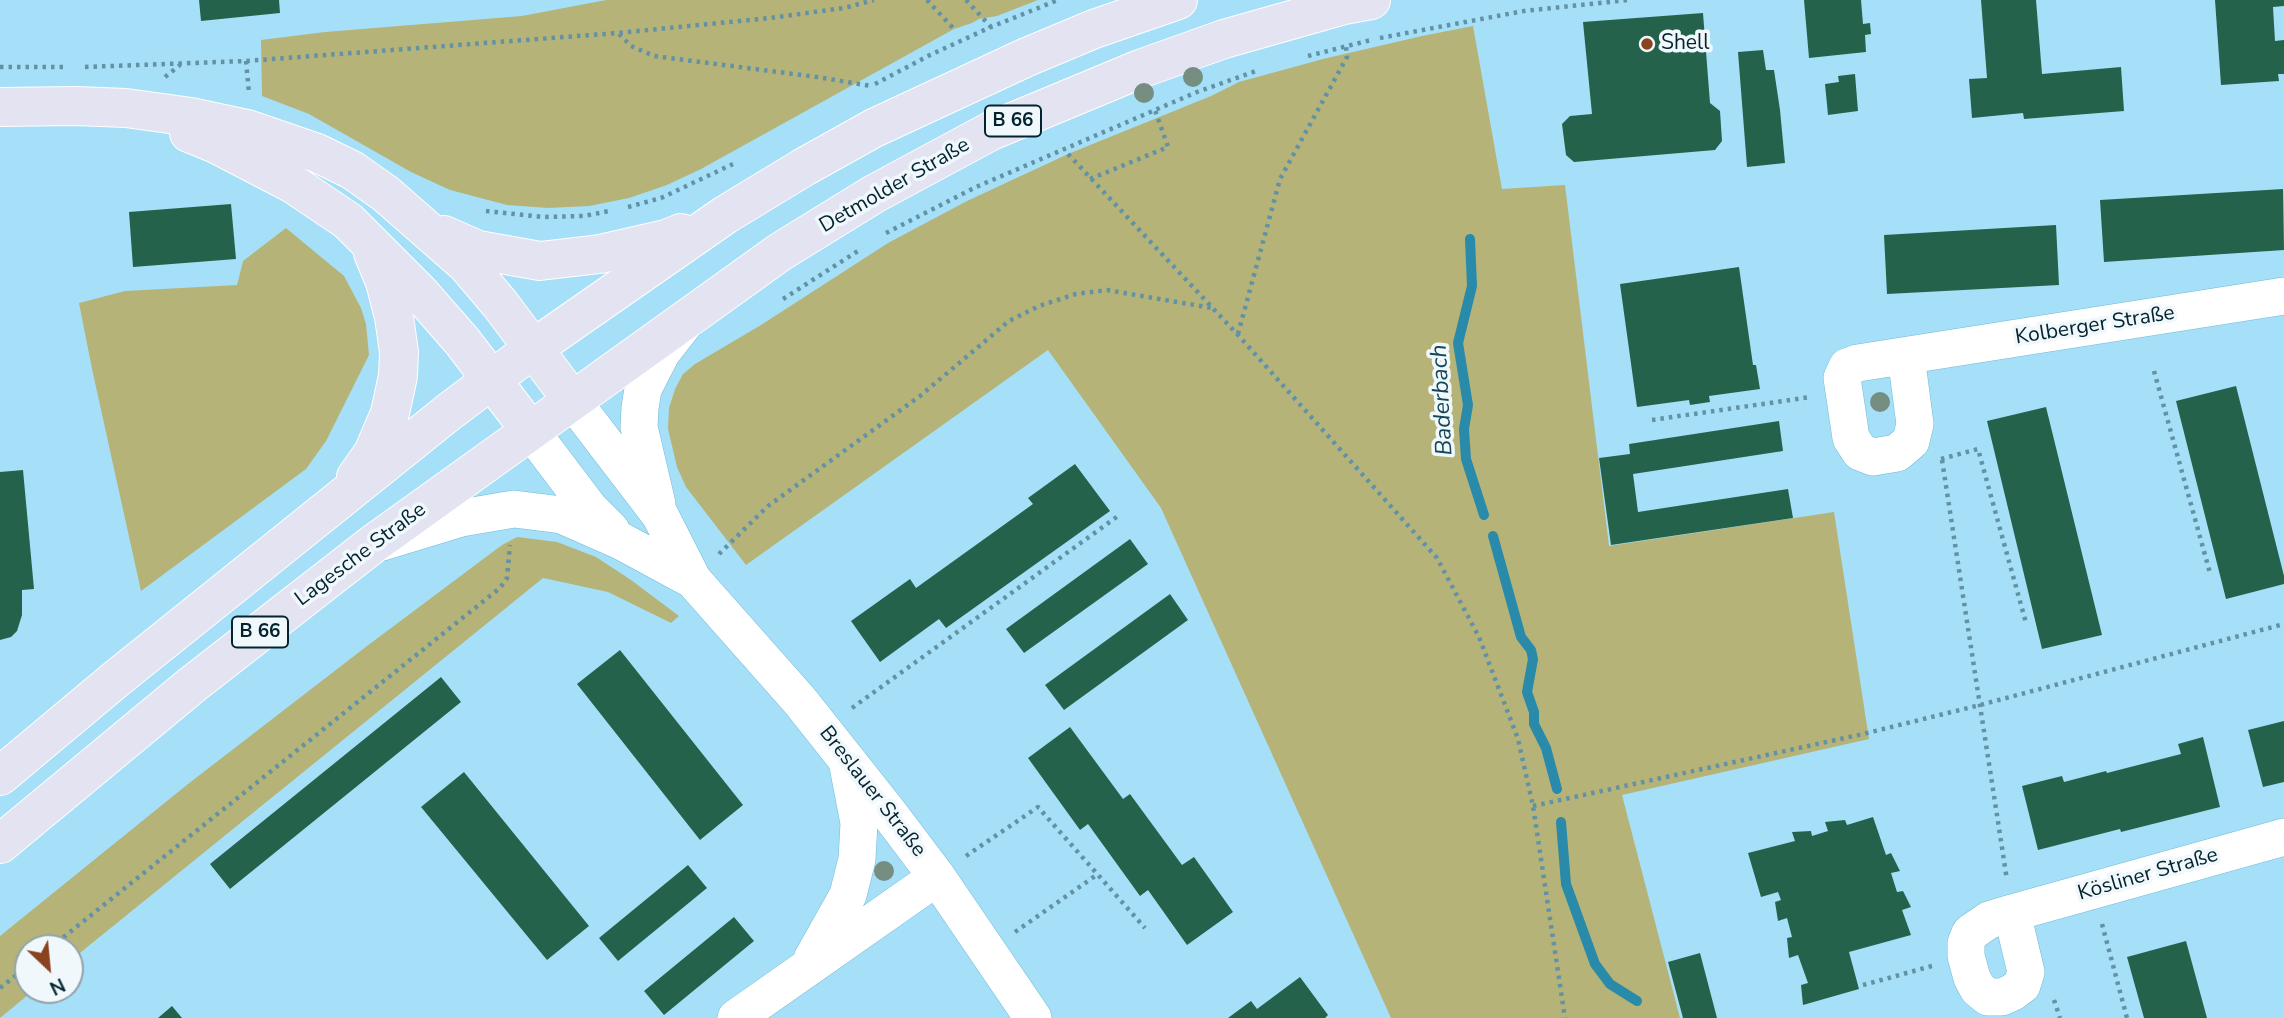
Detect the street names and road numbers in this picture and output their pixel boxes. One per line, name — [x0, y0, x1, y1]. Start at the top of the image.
road number: B 66 — [985, 105, 1041, 136]
street label: Detmolder Straße — [816, 133, 974, 239]
street label: Kolberger Straße — [2014, 301, 2176, 351]
street label: Lagesche Straße — [291, 498, 431, 612]
road number: B 66 — [232, 617, 288, 648]
street label: Breslauer Straße — [813, 722, 931, 862]
street label: Kösliner Straße — [2075, 843, 2221, 907]

